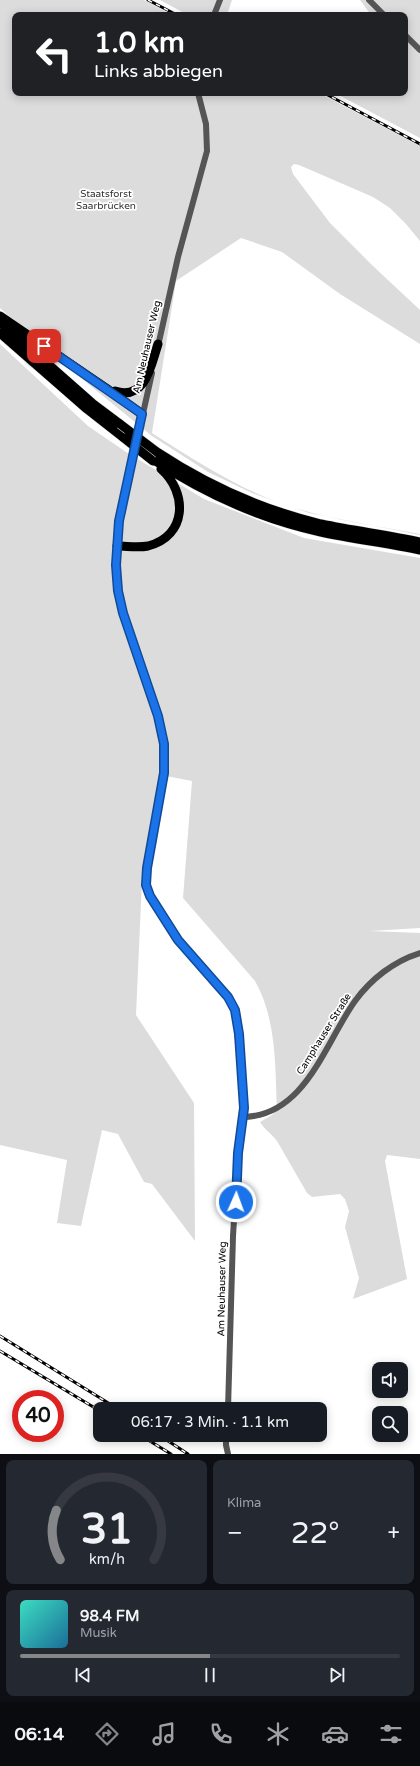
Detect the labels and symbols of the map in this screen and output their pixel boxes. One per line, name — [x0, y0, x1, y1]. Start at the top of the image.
park label: Staatsforst Saarbrücken — [76, 188, 136, 212]
street label: Am Neuhauser Weg — [130, 299, 164, 395]
pin — [27, 329, 61, 363]
street label: Camphauser Straße — [294, 991, 354, 1077]
position arrow — [215, 1181, 257, 1223]
street label: Am Neuhauser Weg — [215, 1241, 229, 1337]
speed limit sign: 40 — [12, 1390, 64, 1442]

